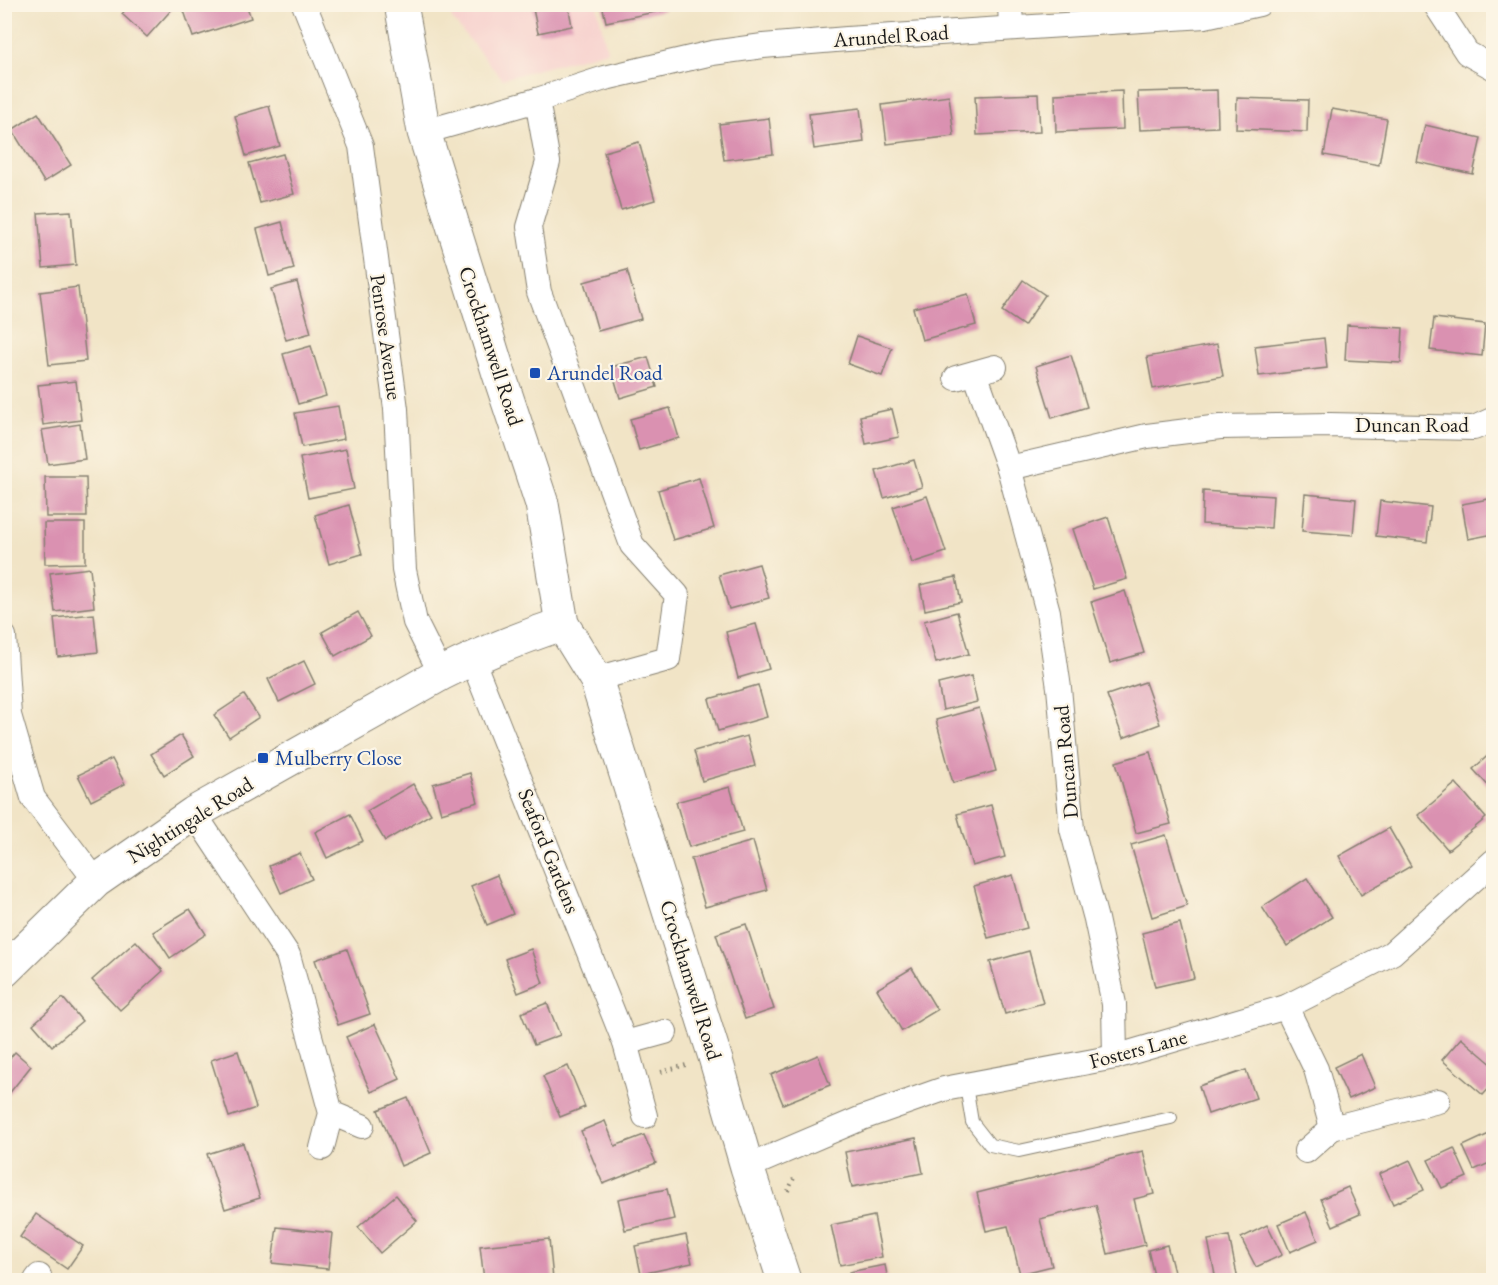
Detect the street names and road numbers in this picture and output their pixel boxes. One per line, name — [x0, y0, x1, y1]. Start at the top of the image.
street label: Arundel Road — [831, 18, 950, 53]
street label: Crockhamwell Road — [453, 263, 530, 429]
street label: Penrose Avenue — [364, 272, 409, 402]
street label: Duncan Road — [1355, 411, 1469, 438]
street label: Duncan Road — [1047, 704, 1084, 820]
street label: Nightingale Road — [122, 770, 258, 869]
street label: Seaford Gardens — [512, 785, 587, 917]
street label: Crockhamwell Road — [654, 897, 729, 1064]
street label: Fosters Lane — [1086, 1023, 1190, 1075]

